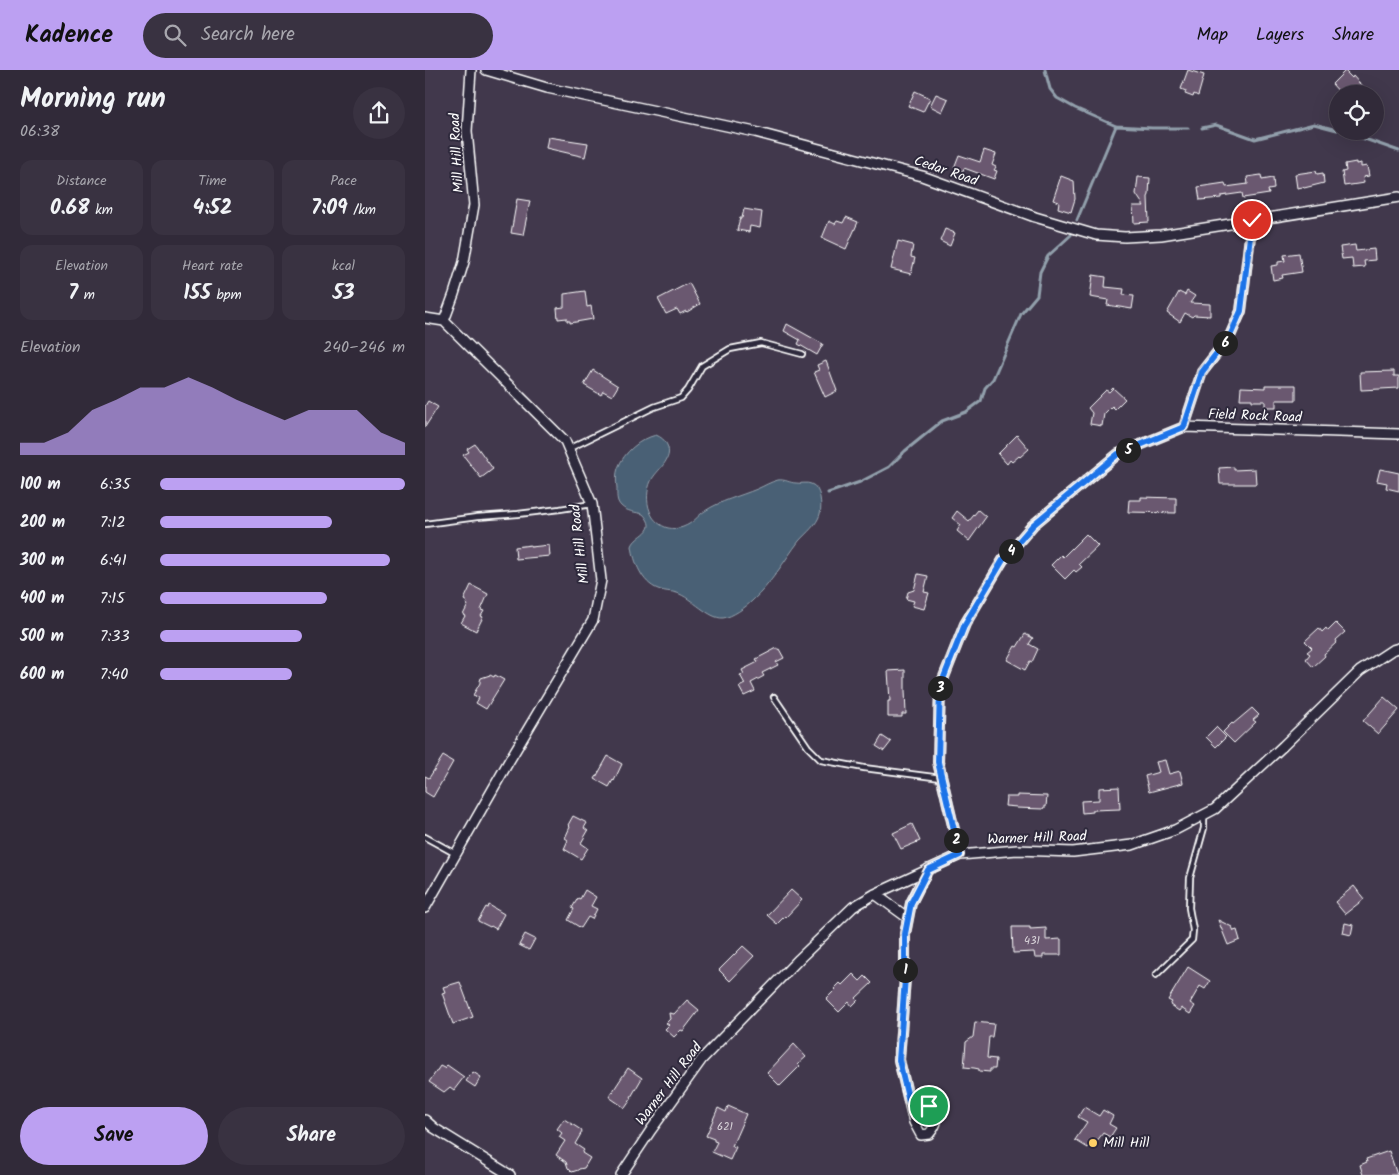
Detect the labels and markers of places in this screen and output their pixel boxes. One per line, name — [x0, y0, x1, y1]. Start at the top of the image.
pin — [1231, 199, 1273, 241]
pin: 6 — [1213, 330, 1237, 356]
pin: 5 — [1115, 438, 1141, 462]
pin: 4 — [999, 538, 1023, 564]
pin: 3 — [927, 676, 953, 700]
pin: 2 — [943, 828, 969, 852]
pin: 1 — [893, 958, 917, 982]
pin — [908, 1085, 950, 1127]
place label: Mill Hill — [1103, 1132, 1150, 1154]
marker: Mill Hill — [1087, 1137, 1099, 1149]

